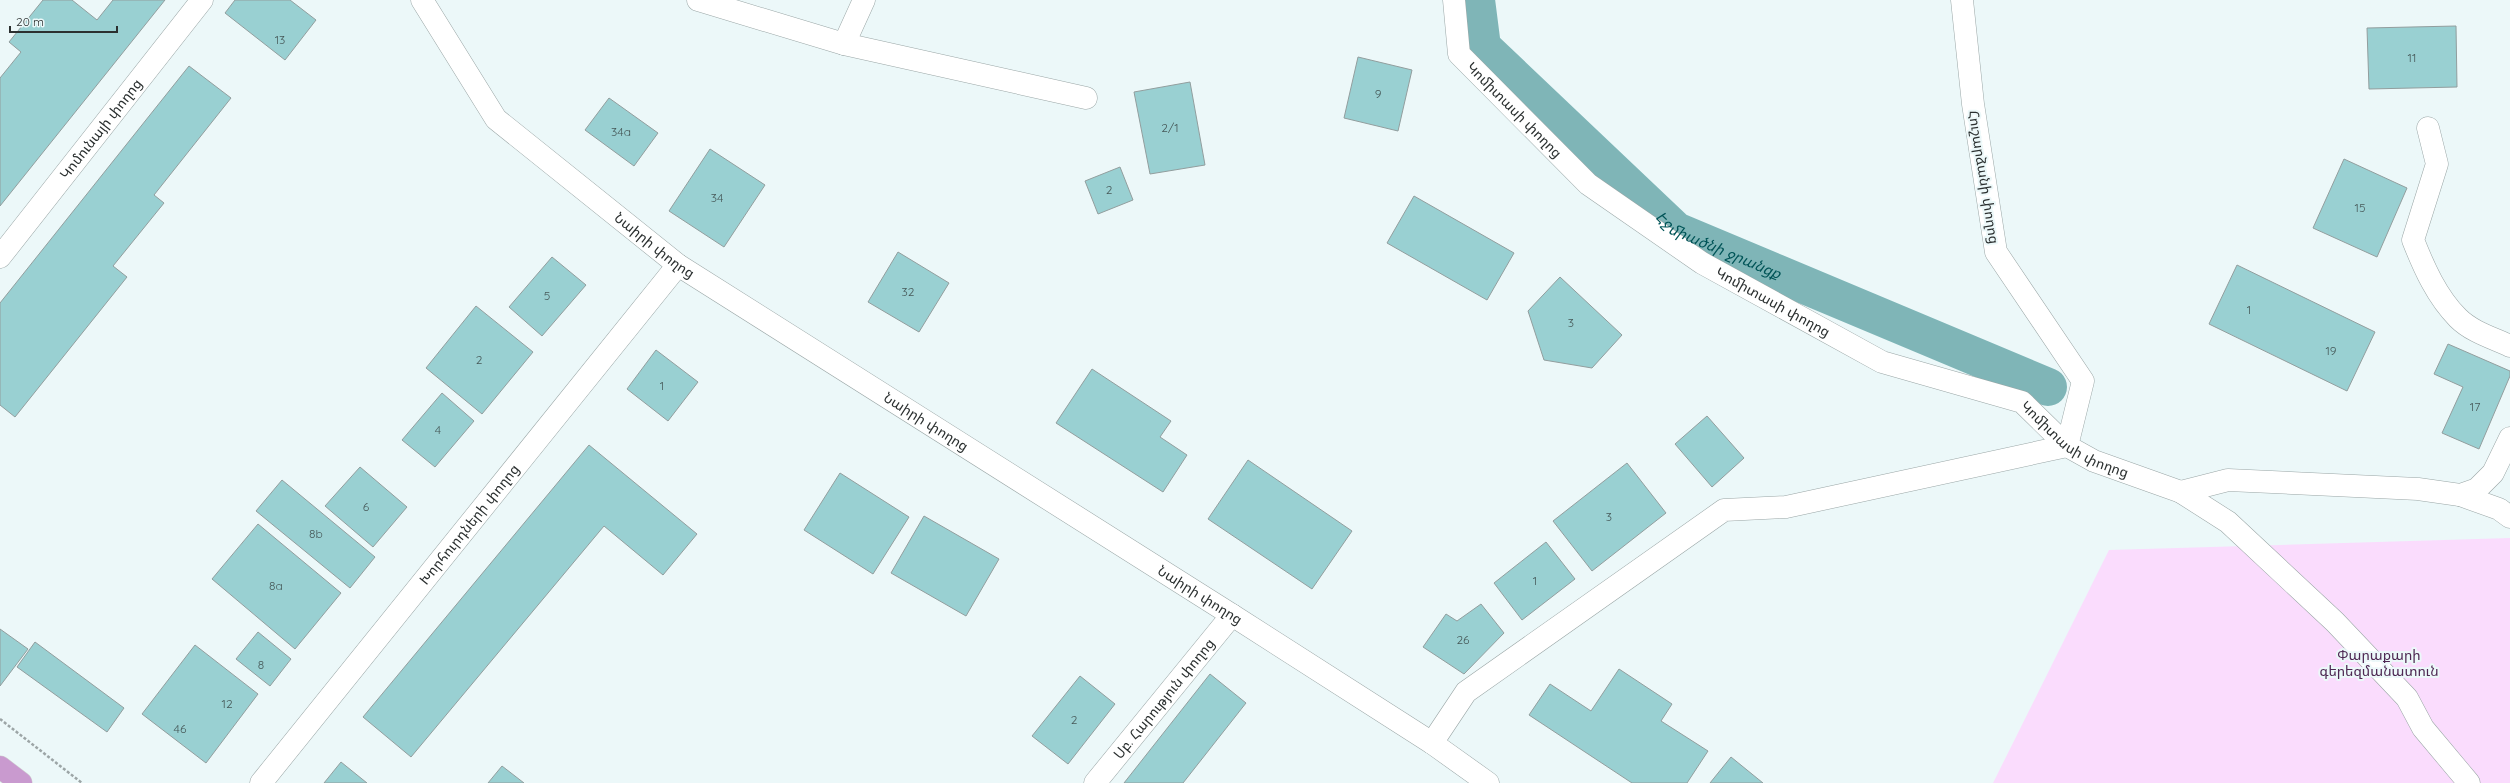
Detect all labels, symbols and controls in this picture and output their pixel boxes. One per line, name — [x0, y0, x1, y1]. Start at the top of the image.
scale bar — [10, 8, 117, 34]
text: 20 m — [16, 14, 44, 29]
house number: 13 — [275, 32, 285, 47]
house number: 11 — [2408, 50, 2416, 65]
street label: Կոմիտասի փողոց — [1463, 58, 1566, 162]
street label: Կոմունայի փողոց — [56, 75, 146, 183]
house number: 9 — [1375, 86, 1382, 101]
street label: Հուշարձանի փողոց — [1965, 109, 2003, 245]
house number: 2/1 — [1161, 120, 1179, 135]
house number: 34a — [611, 124, 631, 139]
house number: 2 — [1106, 182, 1113, 197]
house number: 34 — [711, 190, 723, 205]
house number: 15 — [2355, 200, 2365, 215]
water label: Էջմիածնի ջրանցք — [1652, 207, 1785, 283]
street label: Նաիրի փողոց — [611, 209, 698, 282]
street label: Կոմիտասի փողոց — [1712, 263, 1833, 341]
house number: 32 — [902, 284, 915, 299]
house number: 5 — [544, 288, 550, 303]
house number: 1 — [2247, 302, 2251, 317]
house number: 3 — [1568, 315, 1574, 330]
house number: 19 — [2325, 343, 2337, 358]
house number: 2 — [476, 352, 483, 367]
house number: 1 — [660, 378, 664, 393]
street label: Նաիրի փողոց — [880, 388, 972, 455]
street label: Կոմիտասի փողոց — [2017, 397, 2131, 482]
house number: 17 — [2470, 399, 2480, 414]
house number: 4 — [435, 422, 441, 437]
street label: Խորհուրդների փողոց — [415, 460, 523, 588]
house number: 6 — [363, 499, 370, 514]
house number: 3 — [1606, 509, 1612, 524]
house number: 8b — [309, 526, 323, 541]
street label: Նաիրի փողոց — [1154, 561, 1246, 628]
house number: 1 — [1533, 573, 1537, 588]
house number: 8a — [269, 578, 283, 593]
house number: 26 — [1456, 632, 1470, 647]
street label: Սբ. Հարություն փողոց — [1109, 635, 1218, 762]
park label: Փարաքարի գերեզմանատուն — [2319, 646, 2439, 680]
house number: 8 — [258, 657, 264, 672]
house number: 12 — [221, 696, 233, 711]
house number: 2 — [1071, 712, 1078, 727]
house number: 46 — [174, 721, 187, 736]

